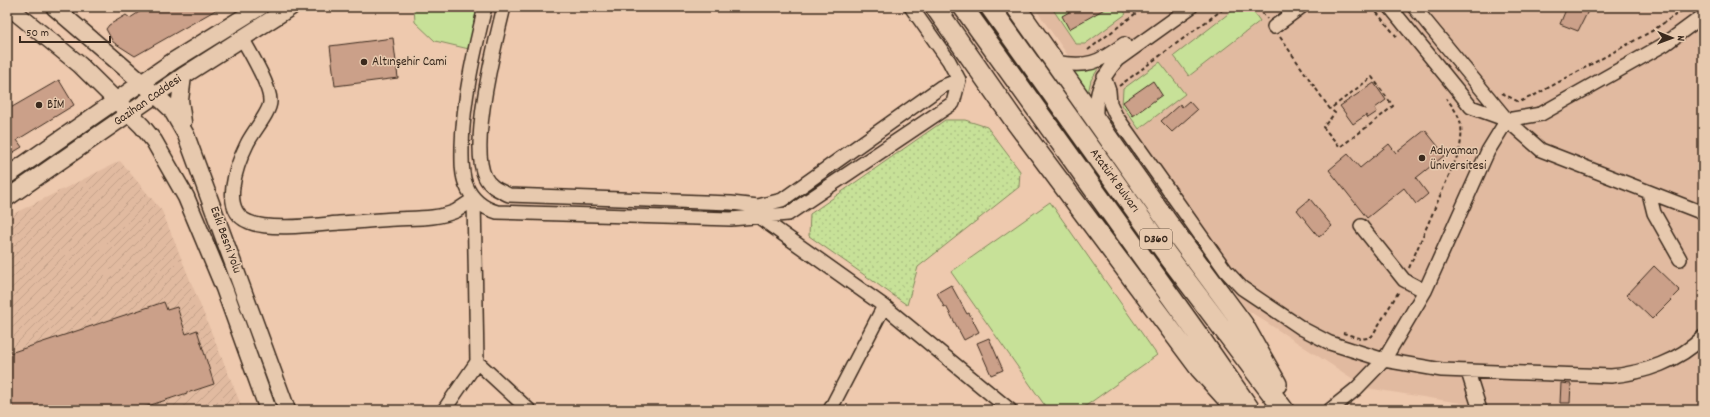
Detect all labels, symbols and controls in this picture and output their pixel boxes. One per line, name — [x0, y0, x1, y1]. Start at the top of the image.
scale bar — [20, 18, 110, 44]
north arrow — [1652, 18, 1692, 58]
text: 50 m — [26, 25, 49, 42]
text: N — [1672, 35, 1688, 42]
place label: Altınşehir Cami — [372, 53, 447, 72]
marker: Altınşehir Cami — [359, 57, 369, 67]
street label: Gazihan Caddesi — [110, 70, 186, 132]
place label: BİM — [47, 96, 64, 115]
marker: BİM — [34, 100, 44, 110]
place label: Adıyaman Üniversitesi — [1430, 142, 1487, 176]
street label: Atatürk Bulvarı — [1084, 145, 1144, 217]
marker: Adıyaman Üniversitesi — [1417, 153, 1427, 163]
street label: Eski Besni Yolu — [204, 204, 246, 276]
road number: D360 — [1140, 229, 1172, 249]

